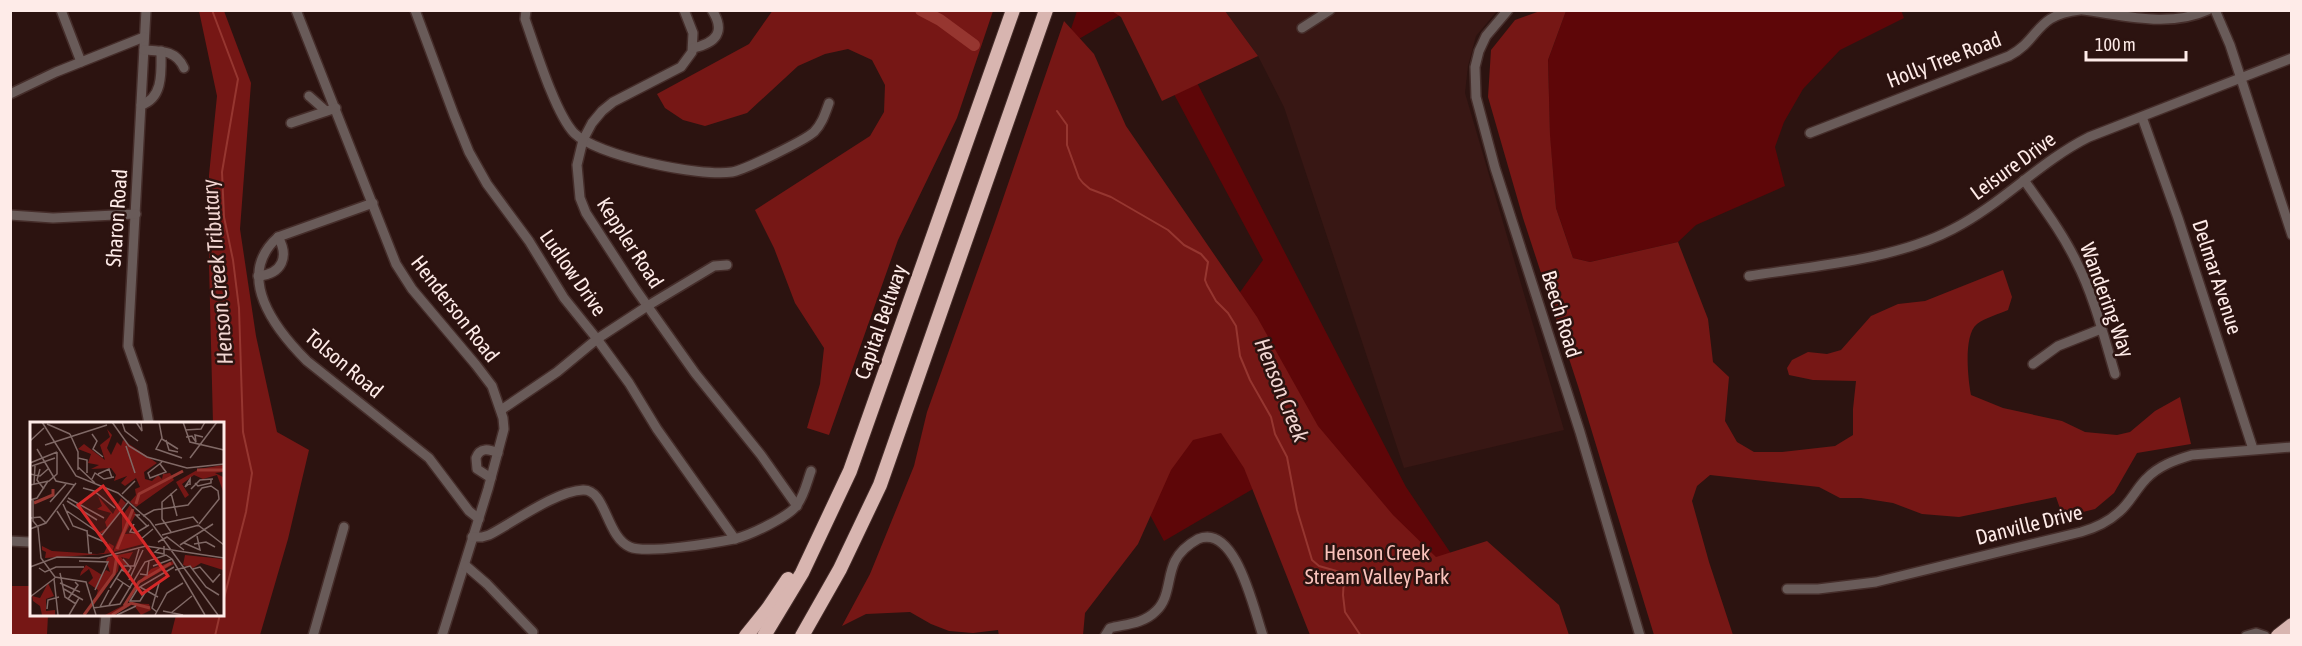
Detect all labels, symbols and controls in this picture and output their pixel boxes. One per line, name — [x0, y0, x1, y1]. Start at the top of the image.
scale bar — [2086, 24, 2186, 62]
street label: Holly Tree Road — [1883, 26, 2004, 92]
text: 100 m — [2095, 34, 2136, 55]
street label: Leisure Drive — [1965, 126, 2060, 204]
street label: Sharon Road — [101, 168, 131, 268]
water label: Henson Creek Tributary — [196, 177, 238, 366]
street label: Keppler Road — [593, 193, 669, 292]
street label: Delmar Avenue — [2188, 216, 2248, 337]
street label: Ludlow Drive — [535, 225, 612, 320]
street label: Wandering Way — [2076, 239, 2140, 361]
street label: Henderson Road — [407, 251, 505, 366]
street label: Capital Beltway — [849, 261, 911, 382]
street label: Beech Road — [1537, 267, 1587, 360]
street label: Tolson Road — [301, 324, 388, 403]
water label: Henson Creek — [1249, 334, 1315, 446]
inset map — [30, 422, 224, 616]
street label: Danville Drive — [1973, 499, 2085, 549]
park label: Henson Creek Stream Valley Park — [1305, 540, 1449, 588]

